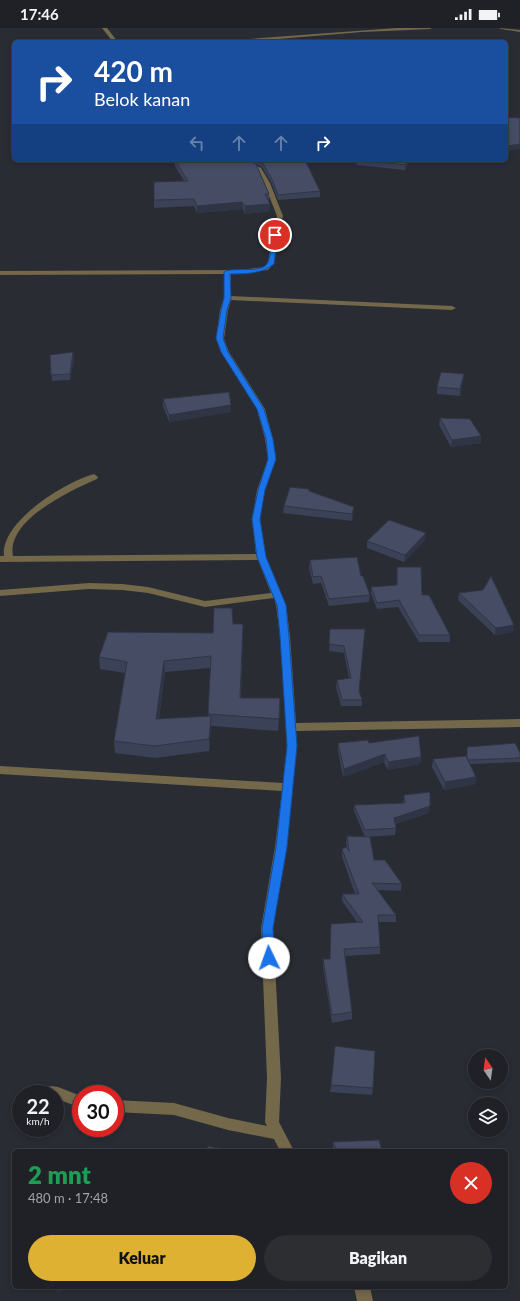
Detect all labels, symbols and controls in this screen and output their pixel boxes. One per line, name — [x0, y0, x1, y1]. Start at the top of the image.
text: 17:46 — [20, 5, 59, 23]
text: 420 m — [94, 54, 173, 88]
icon: right — [28, 56, 80, 108]
text: Belok kanan — [94, 88, 190, 110]
icon: left — [186, 132, 208, 154]
icon: ahead — [228, 132, 250, 154]
icon: ahead — [270, 132, 292, 154]
icon: right — [312, 132, 334, 154]
pin — [258, 218, 292, 252]
icon: arrive — [264, 224, 286, 246]
position arrow — [248, 937, 290, 979]
north arrow — [468, 1049, 508, 1089]
map controls — [468, 1049, 508, 1137]
speed limit sign: 30 — [72, 1085, 124, 1137]
text: 22 — [26, 1094, 50, 1118]
button: layers — [468, 1097, 508, 1137]
text: km/h — [26, 1115, 50, 1127]
text: 2 mnt — [28, 1160, 91, 1189]
button: close — [450, 1162, 492, 1204]
text: 480 m · 17:48 — [28, 1190, 108, 1206]
button: Keluar — [28, 1235, 256, 1281]
button: Bagikan — [264, 1235, 492, 1281]

